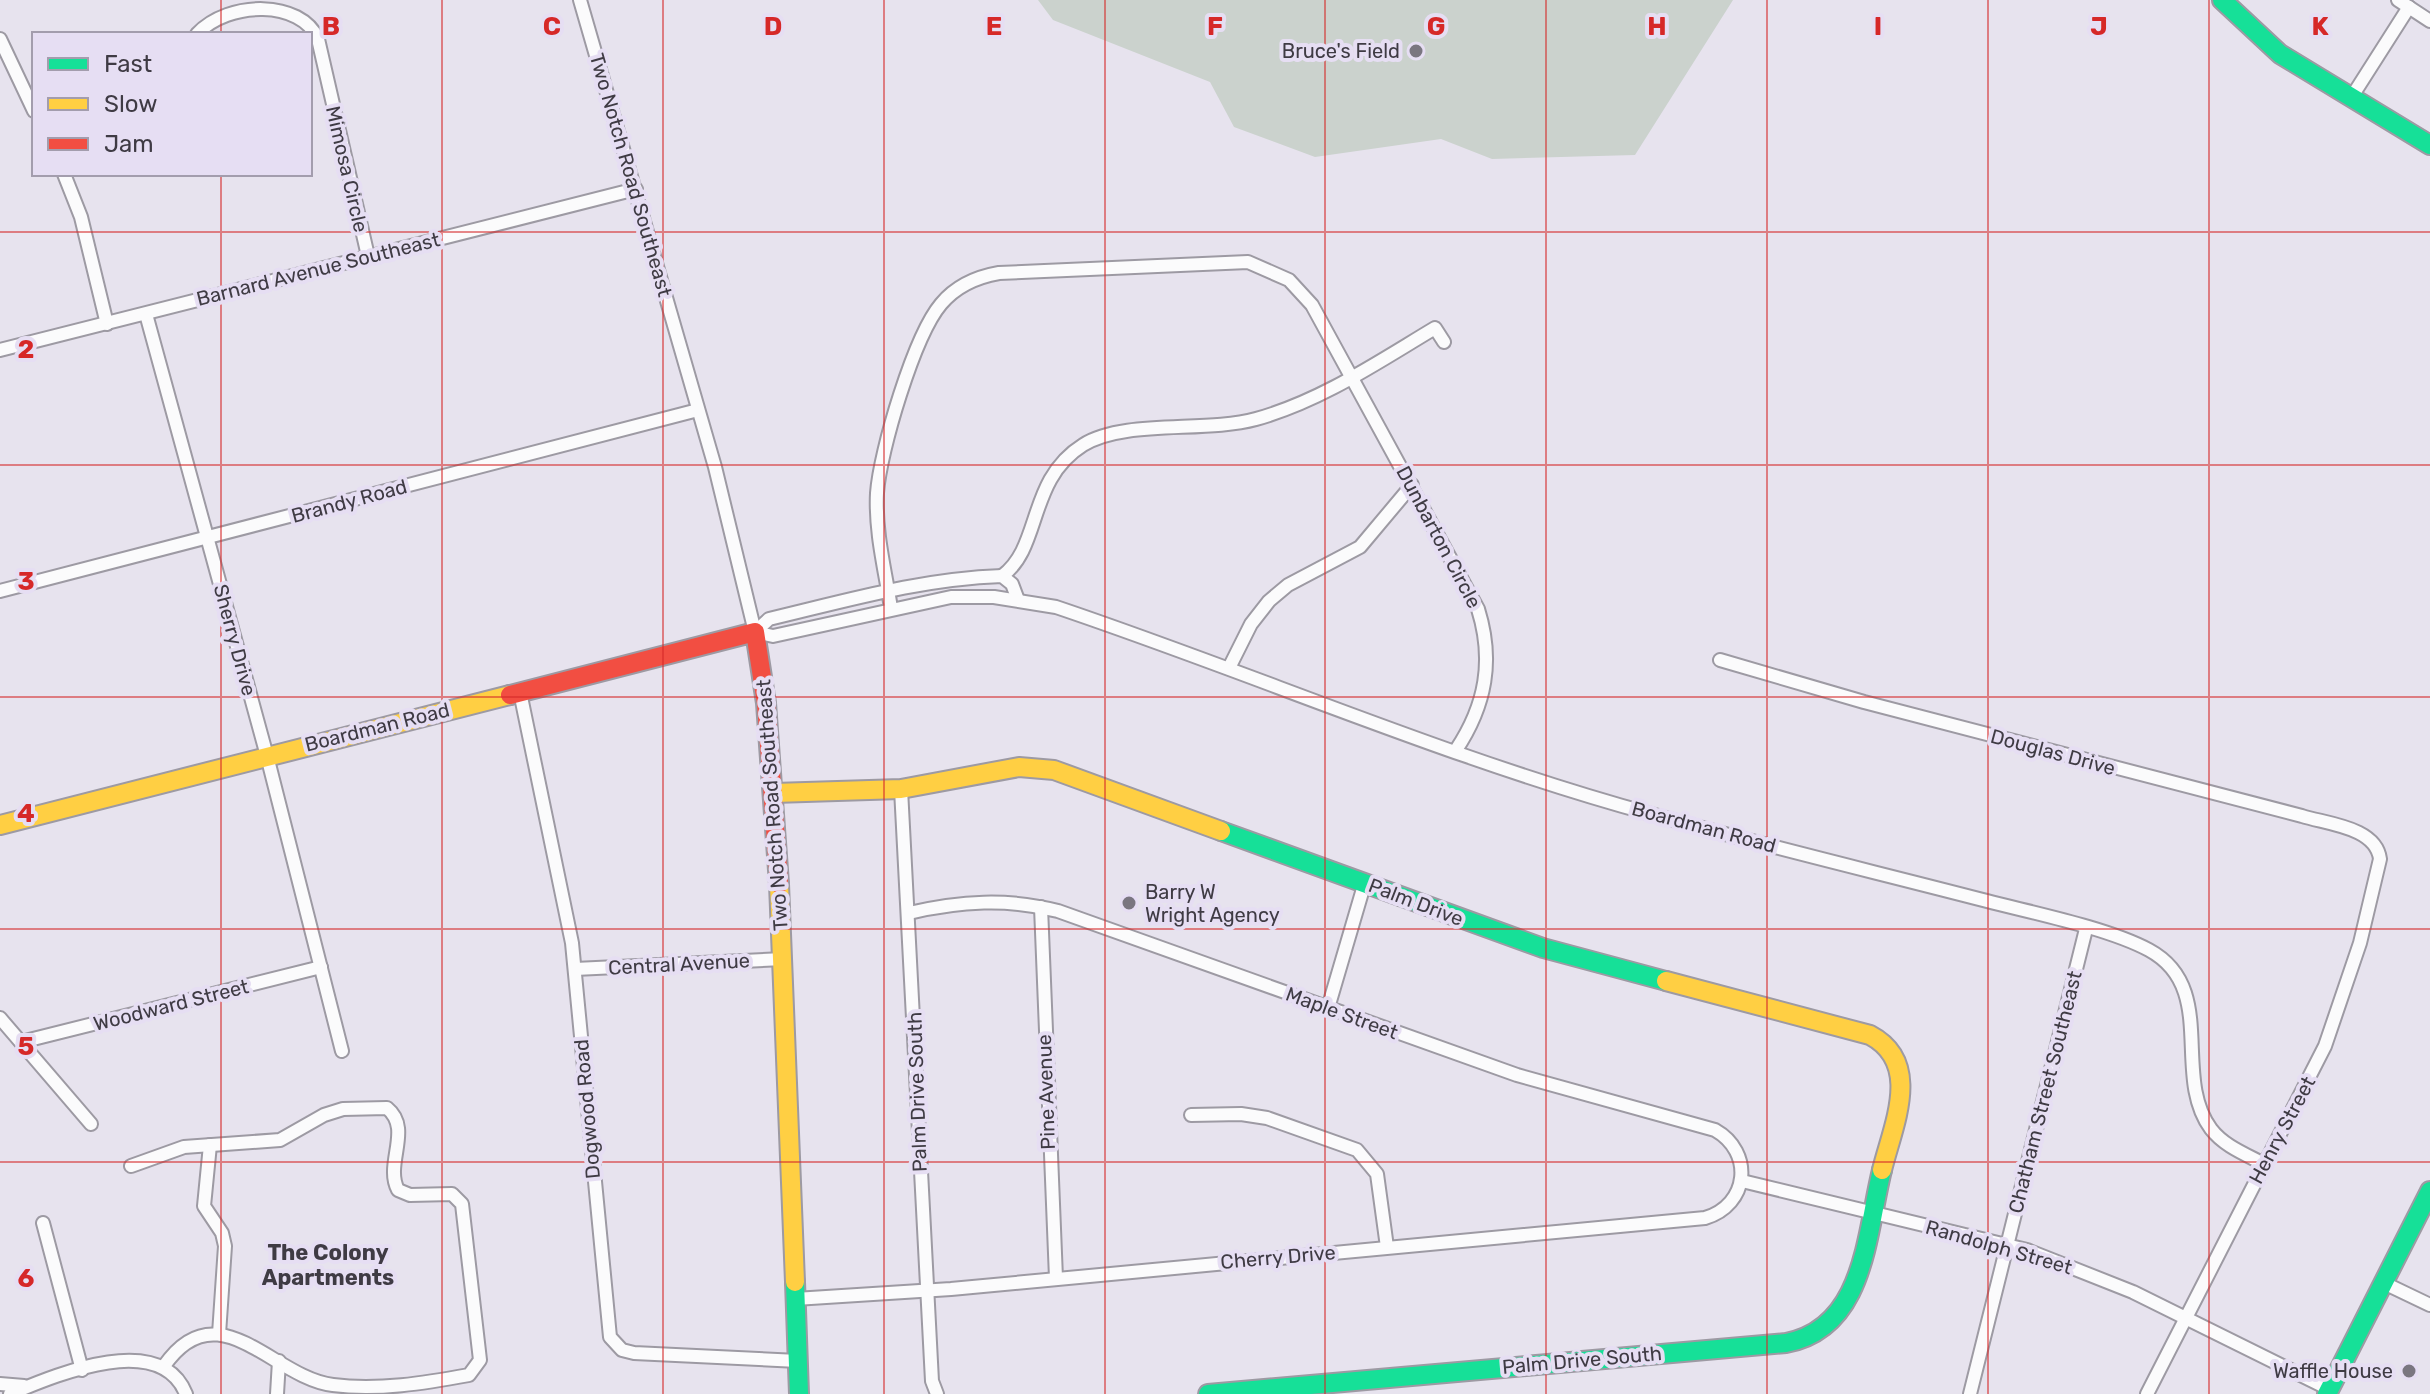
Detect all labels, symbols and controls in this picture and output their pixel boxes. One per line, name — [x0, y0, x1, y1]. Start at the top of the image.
text: B — [322, 11, 340, 42]
text: C — [543, 11, 561, 42]
text: D — [764, 11, 782, 42]
text: E — [986, 11, 1002, 42]
text: F — [1207, 11, 1223, 42]
text: G — [1427, 11, 1445, 42]
text: H — [1647, 11, 1667, 42]
text: I — [1874, 11, 1882, 42]
text: J — [2090, 11, 2108, 42]
text: K — [2311, 11, 2329, 42]
legend — [32, 32, 312, 176]
place label: Bruce's Field — [1282, 39, 1400, 63]
marker: Bruce's Field — [1407, 42, 1425, 60]
text: Fast — [104, 50, 152, 78]
street label: Two Notch Road Southeast — [585, 51, 677, 300]
text: Slow — [104, 90, 157, 118]
street label: Mimosa Circle — [321, 104, 373, 234]
text: Jam — [104, 130, 154, 158]
street label: Barnard Avenue Southeast — [194, 227, 442, 311]
text: 2 — [18, 334, 34, 365]
street label: Dunbarton Circle — [1391, 462, 1487, 612]
street label: Brandy Road — [289, 474, 409, 528]
text: 3 — [17, 566, 35, 597]
street label: Sherry Drive — [209, 582, 261, 698]
street label: Two Notch Road Southeast — [751, 678, 793, 932]
street label: Boardman Road — [302, 697, 452, 757]
street label: Douglas Drive — [1988, 724, 2118, 780]
street label: Boardman Road — [1629, 796, 1779, 858]
text: 4 — [17, 798, 35, 829]
street label: Palm Drive — [1365, 873, 1467, 931]
place label: Barry W Wright Agency — [1145, 880, 1280, 927]
marker: Barry W Wright Agency — [1120, 894, 1138, 912]
street label: Central Avenue — [607, 948, 751, 980]
street label: Chatham Street Southeast — [2003, 968, 2087, 1216]
street label: Woodward Street — [91, 974, 251, 1036]
street label: Maple Street — [1283, 982, 1402, 1044]
street label: Palm Drive South — [902, 1012, 932, 1172]
text: 5 — [18, 1031, 34, 1062]
street label: Pine Avenue — [1032, 1034, 1060, 1150]
street label: Dogwood Road — [569, 1038, 605, 1180]
street label: Henry Street — [2244, 1072, 2320, 1188]
street label: Randolph Street — [1923, 1215, 2075, 1279]
district label: The Colony Apartments — [262, 1239, 394, 1291]
street label: Cherry Drive — [1219, 1240, 1337, 1274]
text: 6 — [18, 1263, 35, 1294]
street label: Palm Drive South — [1501, 1341, 1663, 1379]
place label: Waffle House — [2273, 1359, 2393, 1383]
marker: Waffle House — [2400, 1362, 2418, 1380]

